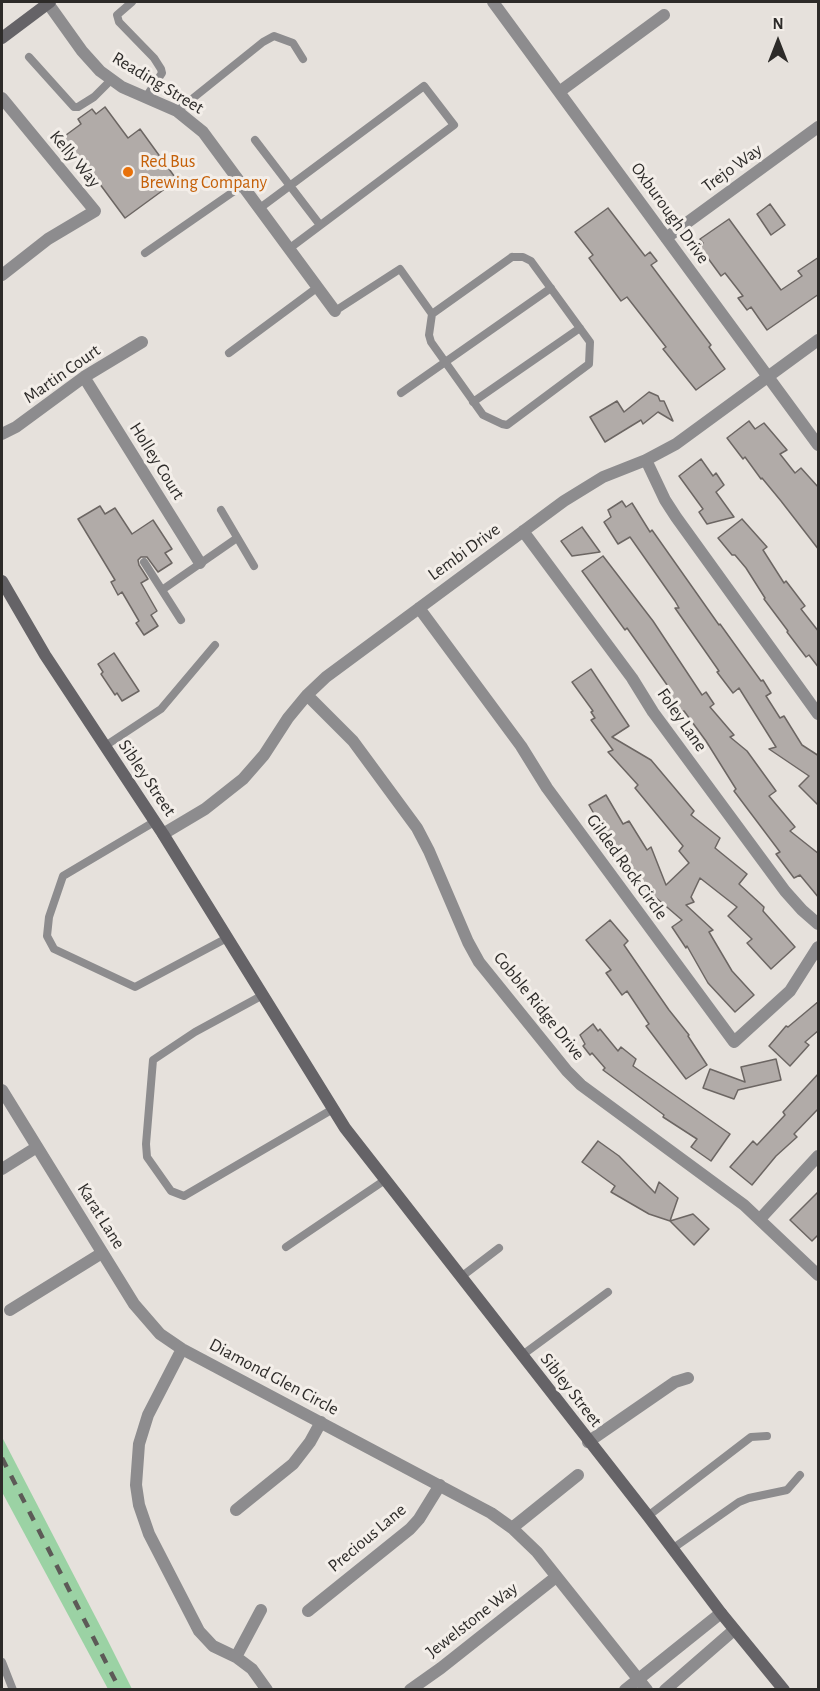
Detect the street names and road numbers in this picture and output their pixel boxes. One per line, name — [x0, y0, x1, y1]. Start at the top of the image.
street label: Reading Street — [108, 47, 208, 119]
street label: Kelly Way — [45, 126, 105, 192]
street label: Trejo Way — [698, 139, 766, 197]
street label: Oxburough Drive — [626, 158, 714, 268]
street label: Martin Court — [19, 340, 105, 408]
street label: Holley Court — [125, 418, 189, 504]
street label: Lembi Drive — [424, 519, 504, 585]
street label: Foley Lane — [652, 684, 712, 756]
street label: Sibley Street — [113, 736, 181, 820]
street label: Gilded Rock Circle — [582, 810, 672, 924]
street label: Cobble Ridge Drive — [489, 947, 589, 1065]
street label: Karat Lane — [72, 1179, 130, 1253]
street label: Diamond Glen Circle — [206, 1334, 342, 1420]
street label: Sibley Street — [535, 1349, 607, 1431]
street label: Precious Lane — [324, 1499, 410, 1577]
street label: Jewelstone Way — [422, 1578, 522, 1662]

